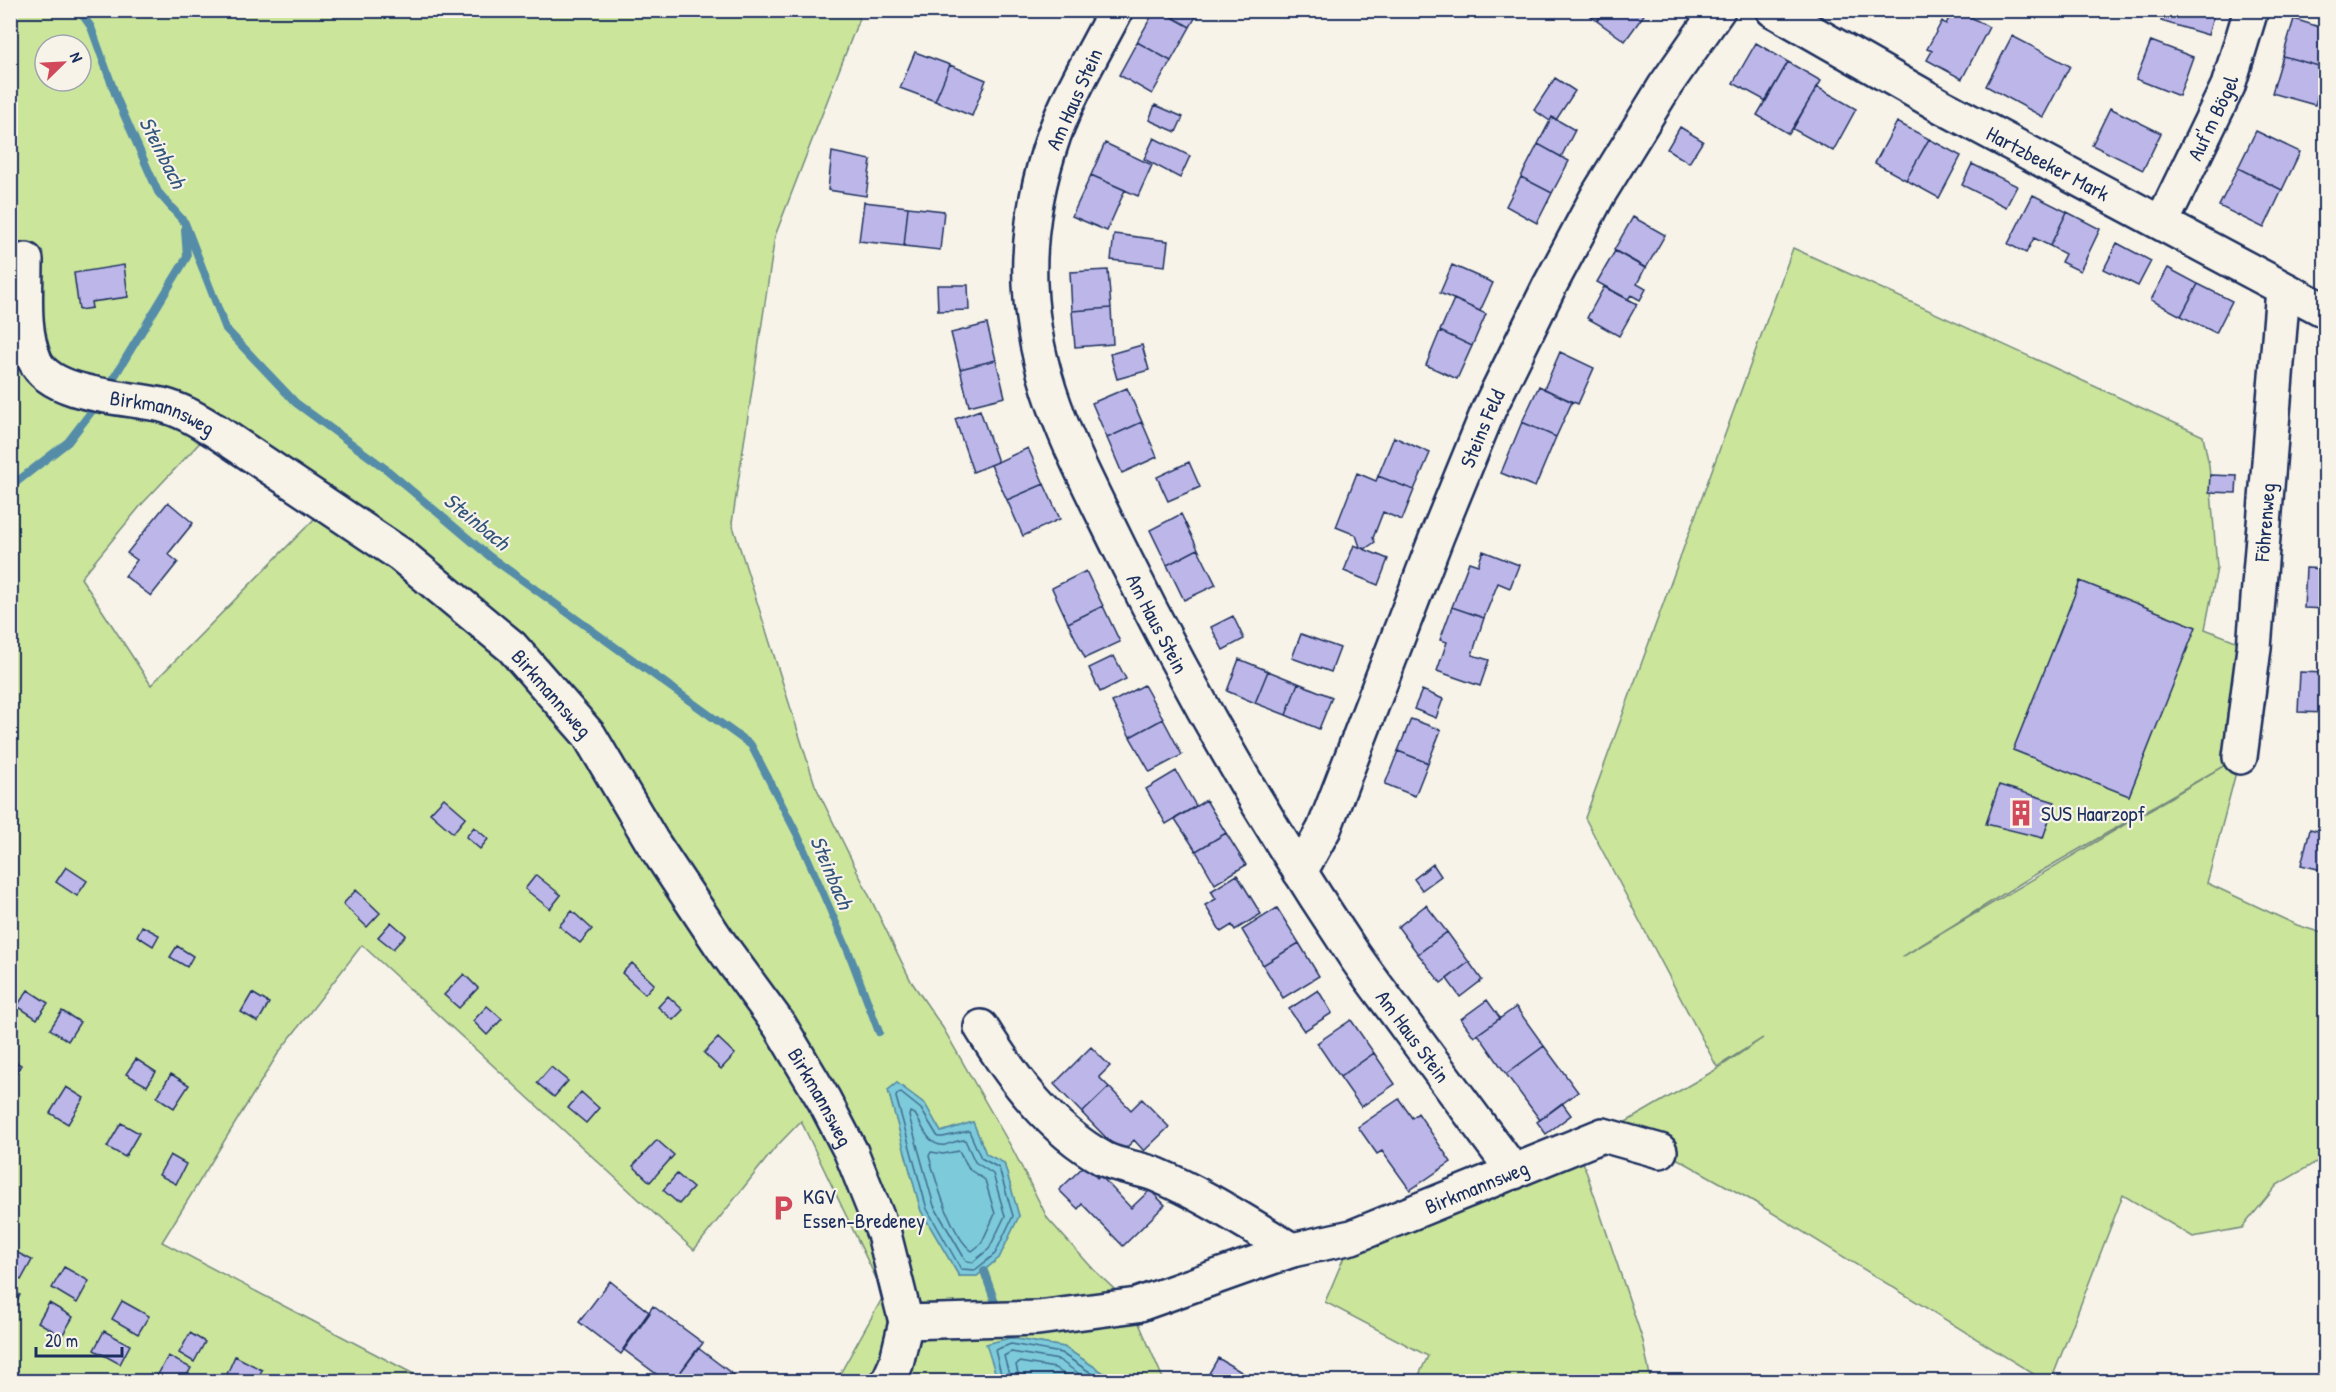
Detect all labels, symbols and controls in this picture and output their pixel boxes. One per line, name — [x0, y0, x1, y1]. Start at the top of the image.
north arrow — [33, 33, 93, 93]
street label: Am Haus Stein — [1039, 44, 1109, 154]
text: N — [65, 49, 89, 66]
street label: Auf'm Bögel — [2180, 71, 2245, 165]
water label: Steinbach — [132, 111, 195, 195]
street label: Hartzbeeker Mark — [1982, 118, 2115, 208]
street label: Birkmannsweg — [108, 383, 221, 442]
street label: Steins Feld — [1452, 384, 1511, 472]
street label: Föhrenweg — [2246, 482, 2282, 564]
water label: Steinbach — [438, 485, 518, 558]
street label: Am Haus Stein — [1120, 569, 1196, 678]
street label: Birkmannsweg — [505, 642, 599, 744]
building icon: SUS Haarzopf — [2006, 798, 2036, 828]
place label: SUS Haarzopf — [2041, 799, 2145, 828]
water label: Steinbach — [803, 831, 861, 915]
street label: Am Haus Stein — [1369, 984, 1457, 1088]
street label: Birkmannsweg — [781, 1042, 860, 1151]
street label: Birkmannsweg — [1420, 1152, 1532, 1220]
place label: KGV Essen-Bredeney — [803, 1182, 925, 1235]
parking icon: KGV Essen-Bredeney — [768, 1193, 798, 1223]
scale bar — [36, 1320, 122, 1358]
text: 20 m — [45, 1328, 78, 1353]

